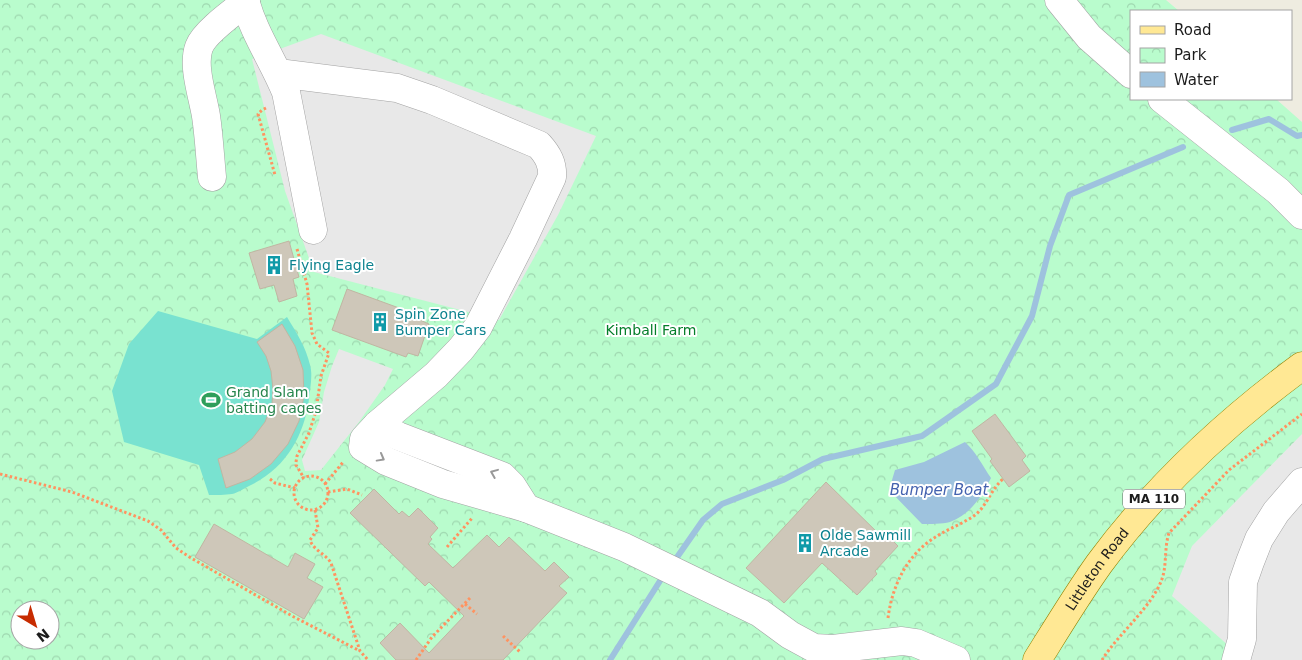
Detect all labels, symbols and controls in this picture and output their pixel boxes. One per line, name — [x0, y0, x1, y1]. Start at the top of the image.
legend — [1130, 10, 1292, 100]
text: Road — [1174, 21, 1212, 39]
text: Park — [1174, 46, 1207, 64]
text: Water — [1174, 71, 1219, 89]
building icon: Flying Eagle — [263, 254, 285, 276]
place label: Flying Eagle — [289, 257, 374, 273]
place label: Spin Zone Bumper Cars — [395, 306, 486, 338]
building icon: Spin Zone Bumper Cars — [369, 311, 391, 333]
park label: Kimball Farm — [606, 322, 696, 338]
place label: Grand Slam batting cages — [226, 384, 322, 416]
sports icon: Grand Slam batting cages — [200, 389, 222, 411]
one-way arrow — [376, 452, 385, 462]
one-way arrow — [490, 469, 499, 479]
water label: Bumper Boat — [890, 481, 989, 499]
road number: MA 110 — [1123, 489, 1185, 508]
street label: Littleton Road — [1062, 525, 1132, 613]
place label: Olde Sawmill Arcade — [820, 527, 911, 559]
building icon: Olde Sawmill Arcade — [794, 532, 816, 554]
north arrow — [10, 600, 60, 650]
text: N — [33, 625, 53, 645]

